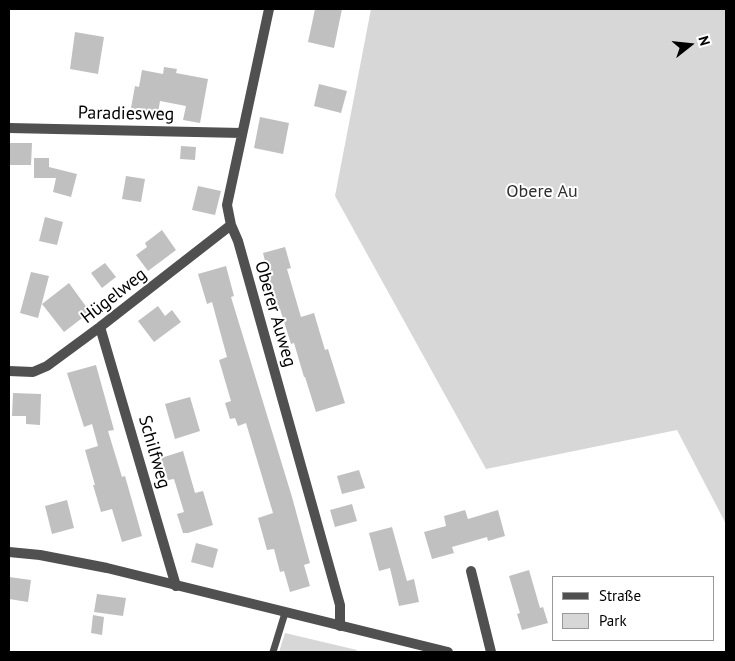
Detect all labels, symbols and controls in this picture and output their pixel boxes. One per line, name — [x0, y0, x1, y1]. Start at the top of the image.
north arrow — [665, 20, 715, 70]
text: N — [694, 34, 714, 48]
street label: Paradiesweg — [78, 102, 174, 126]
park label: Obere Au — [506, 181, 578, 203]
street label: Oberer Auweg — [250, 259, 300, 369]
street label: Hügelweg — [77, 264, 151, 328]
street label: Schilfweg — [133, 413, 175, 491]
legend — [552, 576, 715, 641]
text: Straße — [599, 586, 641, 605]
text: Park — [599, 611, 627, 630]

